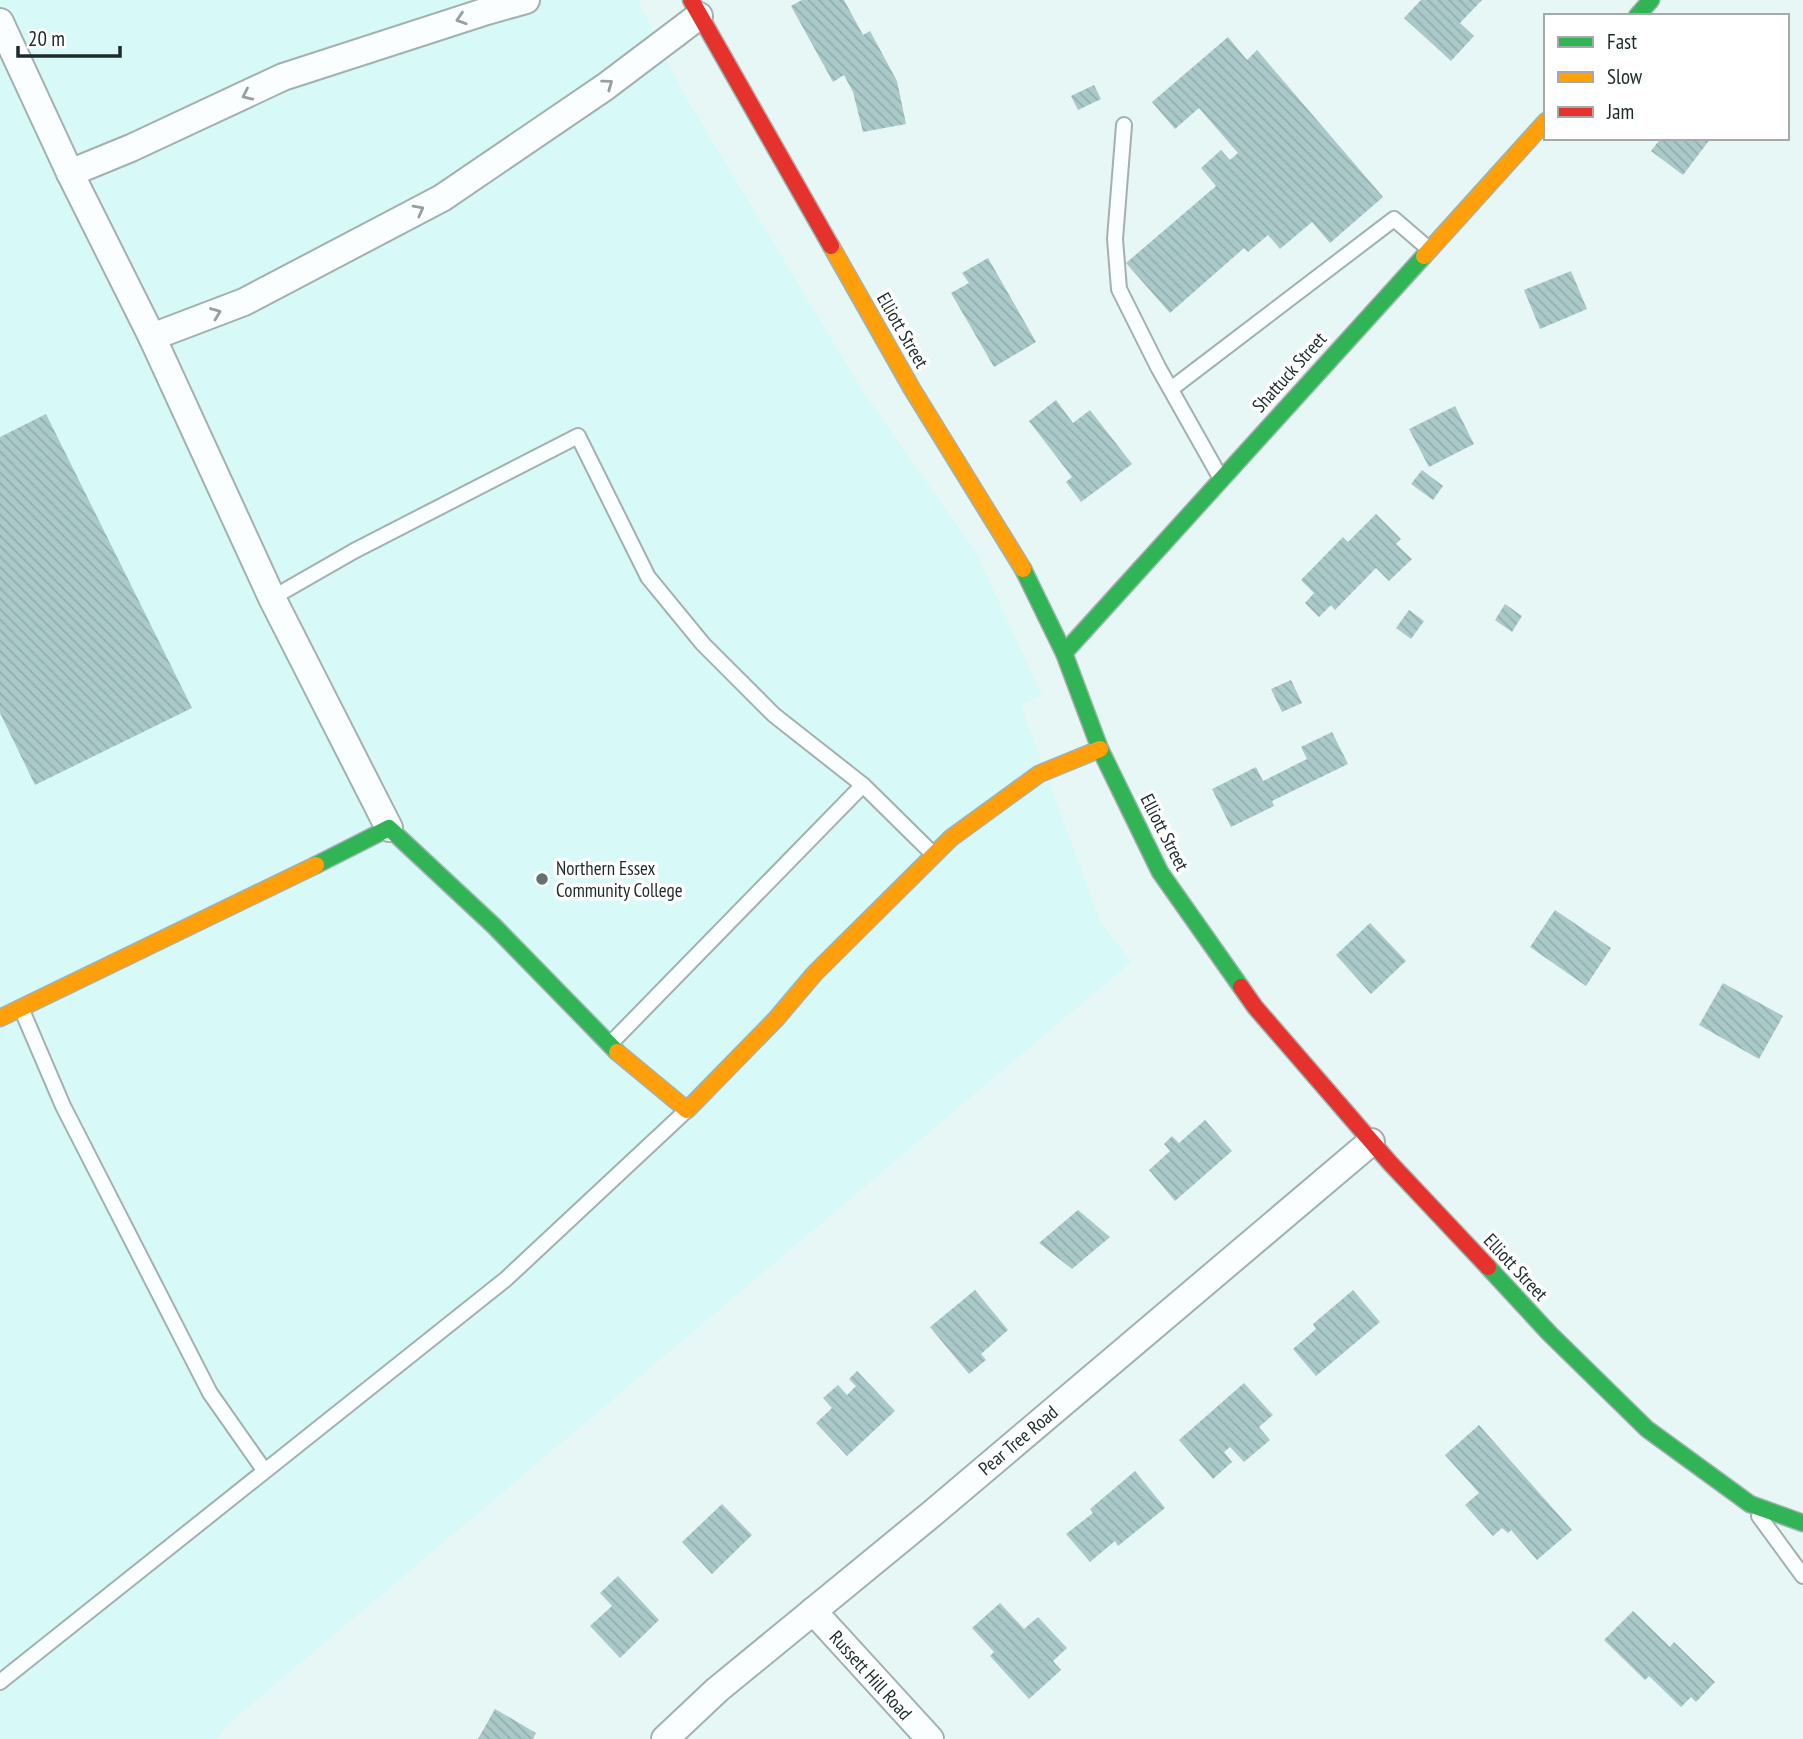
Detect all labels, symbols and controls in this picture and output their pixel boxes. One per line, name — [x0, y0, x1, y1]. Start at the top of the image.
one-way arrow — [455, 11, 468, 25]
scale bar — [18, 14, 119, 58]
legend — [1544, 14, 1789, 140]
text: 20 m — [28, 25, 65, 52]
text: Fast — [1607, 28, 1637, 55]
text: Slow — [1607, 63, 1643, 90]
one-way arrow — [600, 80, 613, 93]
one-way arrow — [241, 86, 254, 100]
text: Jam — [1606, 98, 1634, 125]
one-way arrow — [411, 205, 424, 218]
street label: Elliott Street — [872, 288, 935, 373]
one-way arrow — [209, 307, 221, 321]
street label: Shattuck Street — [1247, 326, 1332, 417]
street label: Elliott Street — [1135, 790, 1195, 875]
place label: Northern Essex Community College — [556, 856, 683, 902]
marker: Northern Essex Community College — [534, 871, 550, 887]
street label: Elliott Street — [1479, 1228, 1554, 1306]
street label: Pear Tree Road — [973, 1400, 1063, 1480]
street label: Russett Hill Road — [825, 1625, 917, 1725]

